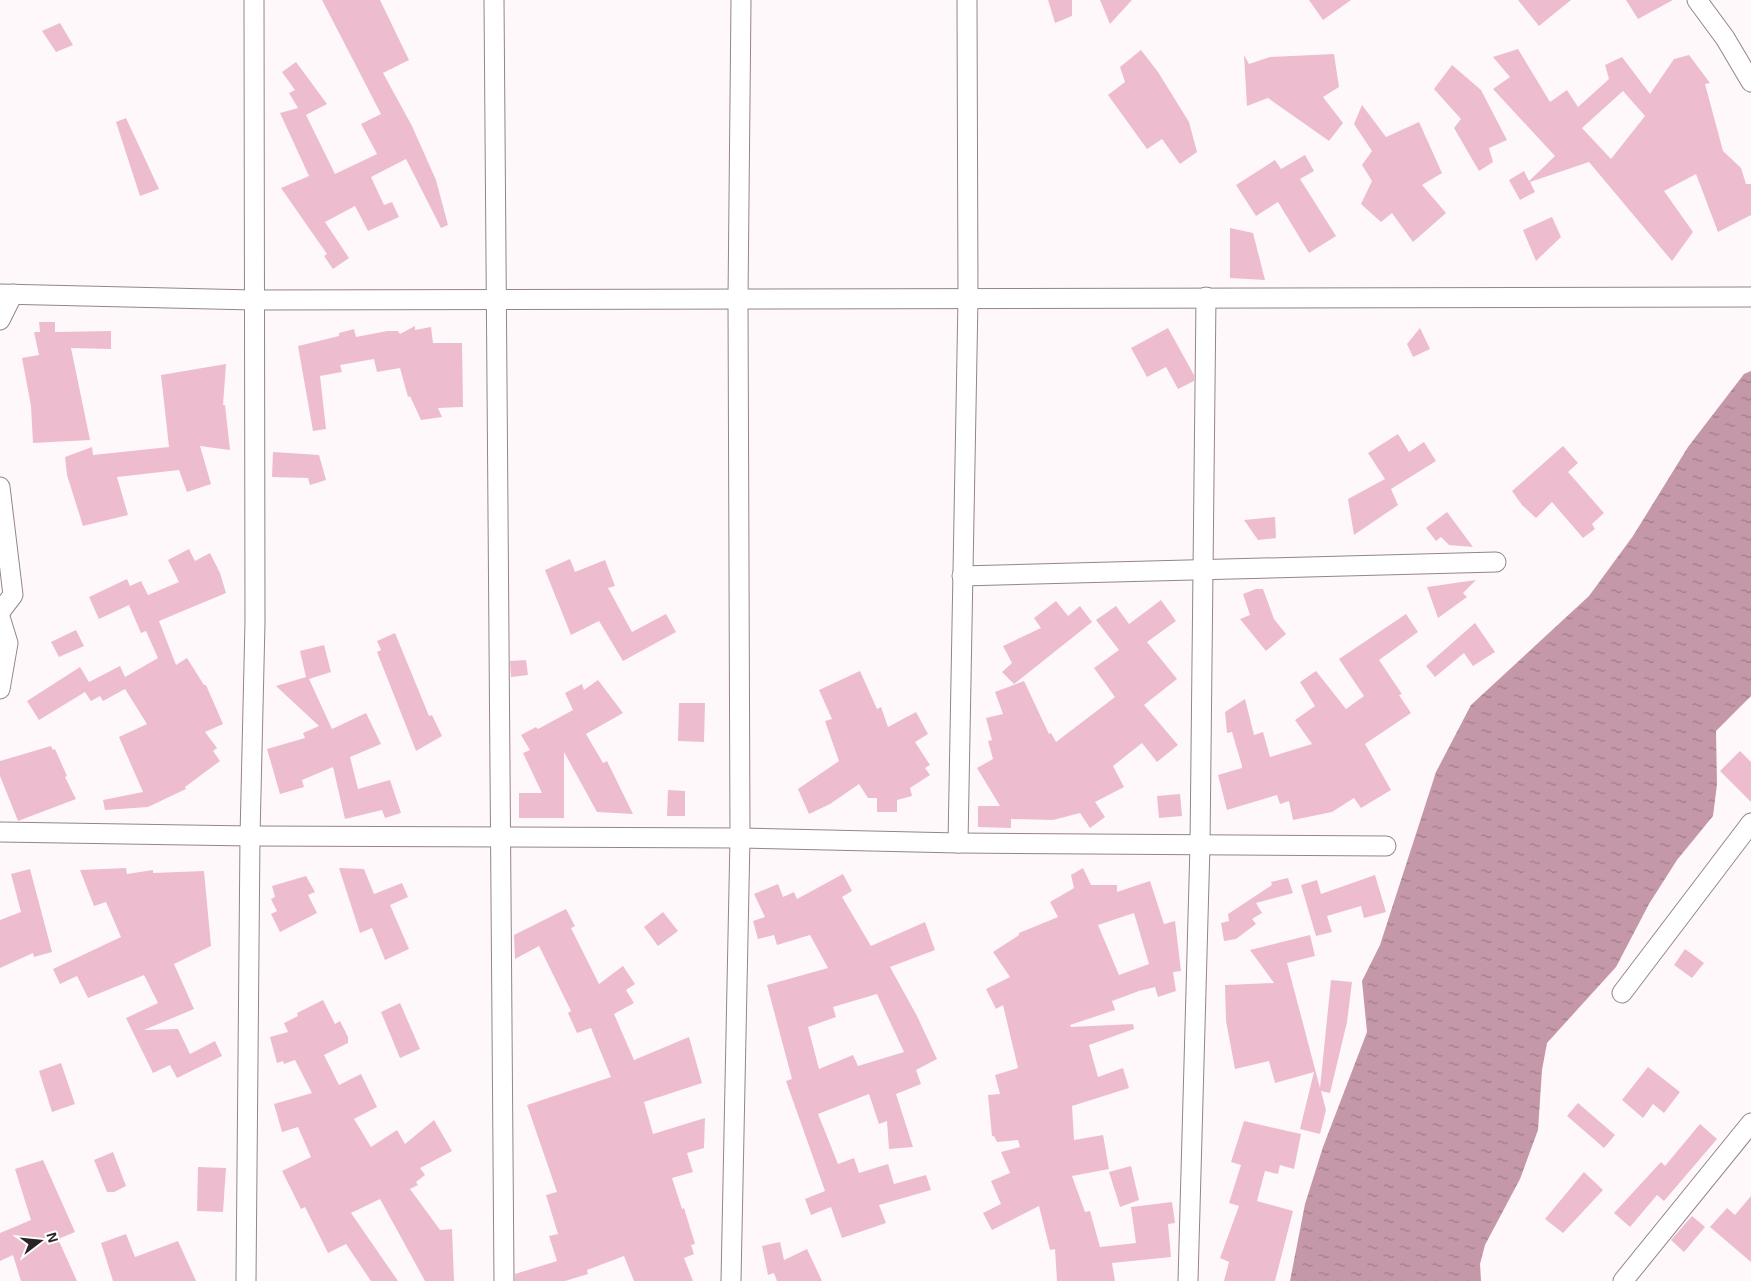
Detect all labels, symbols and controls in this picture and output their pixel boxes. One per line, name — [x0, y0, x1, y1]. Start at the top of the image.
north arrow — [15, 1216, 65, 1266]
text: N — [43, 1230, 63, 1244]

